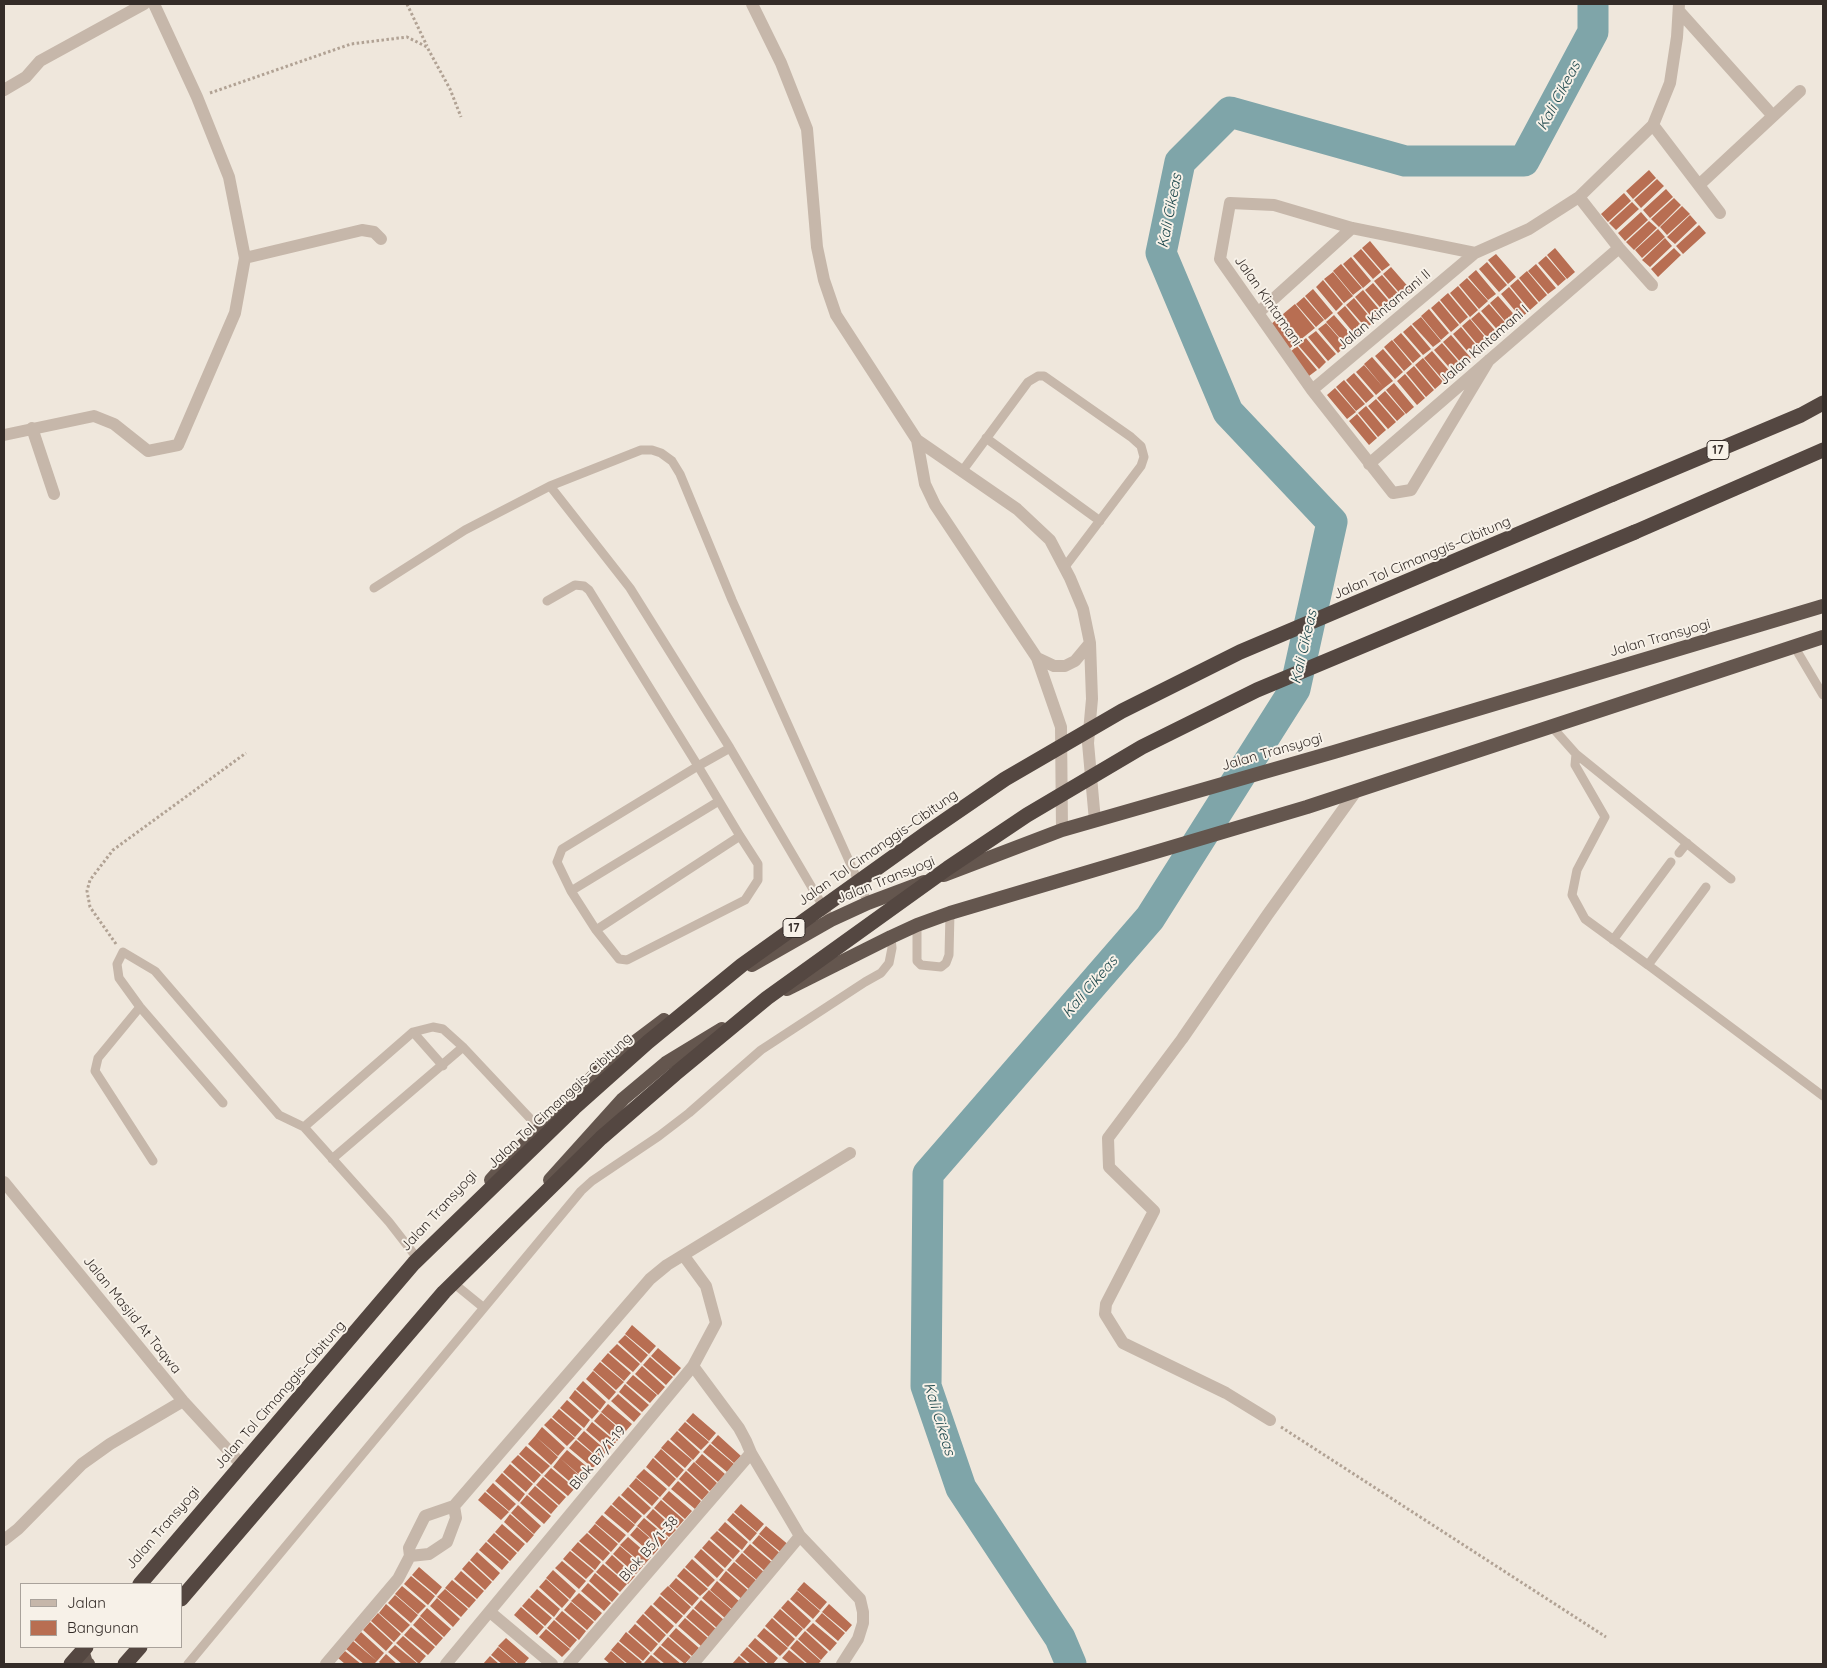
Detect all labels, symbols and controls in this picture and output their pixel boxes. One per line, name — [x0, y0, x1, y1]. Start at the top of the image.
water label: Kali Cikeas — [1533, 59, 1585, 133]
water label: Kali Cikeas — [1154, 172, 1186, 250]
street label: Jalan Kintamani — [1231, 253, 1305, 349]
street label: Jalan Kintamani II — [1334, 266, 1434, 354]
street label: Jalan Kintamani I — [1436, 301, 1532, 389]
road number: 17 — [1707, 440, 1729, 460]
street label: Jalan Tol Cimanggis–Cibitung — [1331, 513, 1513, 603]
water label: Kali Cikeas — [1287, 608, 1321, 686]
street label: Jalan Transyogi — [1608, 616, 1712, 660]
street label: Jalan Transyogi — [1220, 730, 1324, 774]
street label: Jalan Tol Cimanggis–Cibitung — [795, 786, 961, 910]
street label: Jalan Transyogi — [835, 853, 937, 907]
road number: 17 — [783, 918, 805, 938]
water label: Kali Cikeas — [1058, 953, 1122, 1021]
street label: Jalan Tol Cimanggis–Cibitung — [484, 1030, 636, 1172]
street label: Jalan Transyogi — [397, 1167, 481, 1255]
street label: Jalan Masjid At Taqwa — [79, 1253, 185, 1377]
street label: Jalan Tol Cimanggis–Cibitung — [211, 1317, 349, 1473]
water label: Kali Cikeas — [919, 1380, 959, 1458]
street label: Blok B7/1-19 — [566, 1423, 630, 1493]
street label: Jalan Transyogi — [122, 1483, 204, 1573]
street label: Blok B5/1-38 — [616, 1513, 682, 1585]
legend — [20, 1583, 182, 1648]
text: Jalan — [67, 1593, 106, 1612]
text: Bangunan — [67, 1618, 139, 1637]

